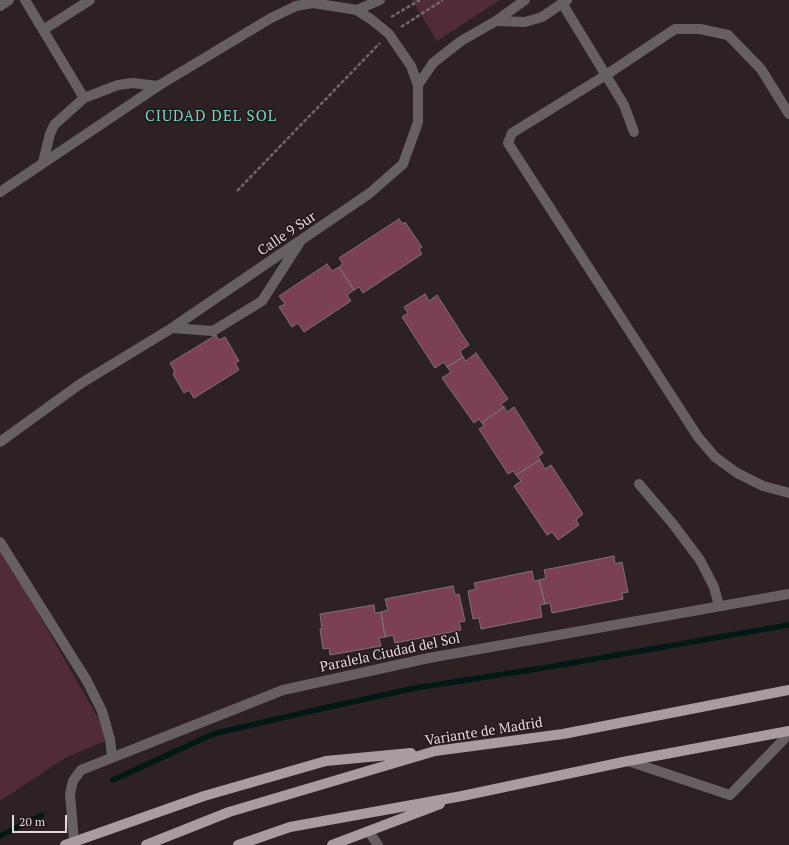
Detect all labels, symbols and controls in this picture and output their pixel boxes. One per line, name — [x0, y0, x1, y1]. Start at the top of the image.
district label: CIUDAD DEL SOL — [145, 108, 277, 126]
street label: Calle 9 Sur — [255, 208, 319, 260]
street label: Paralela Ciudad del Sol — [318, 630, 462, 676]
street label: Variante de Madrid — [424, 714, 544, 750]
scale bar — [14, 807, 69, 833]
text: 20 m — [19, 814, 45, 829]

